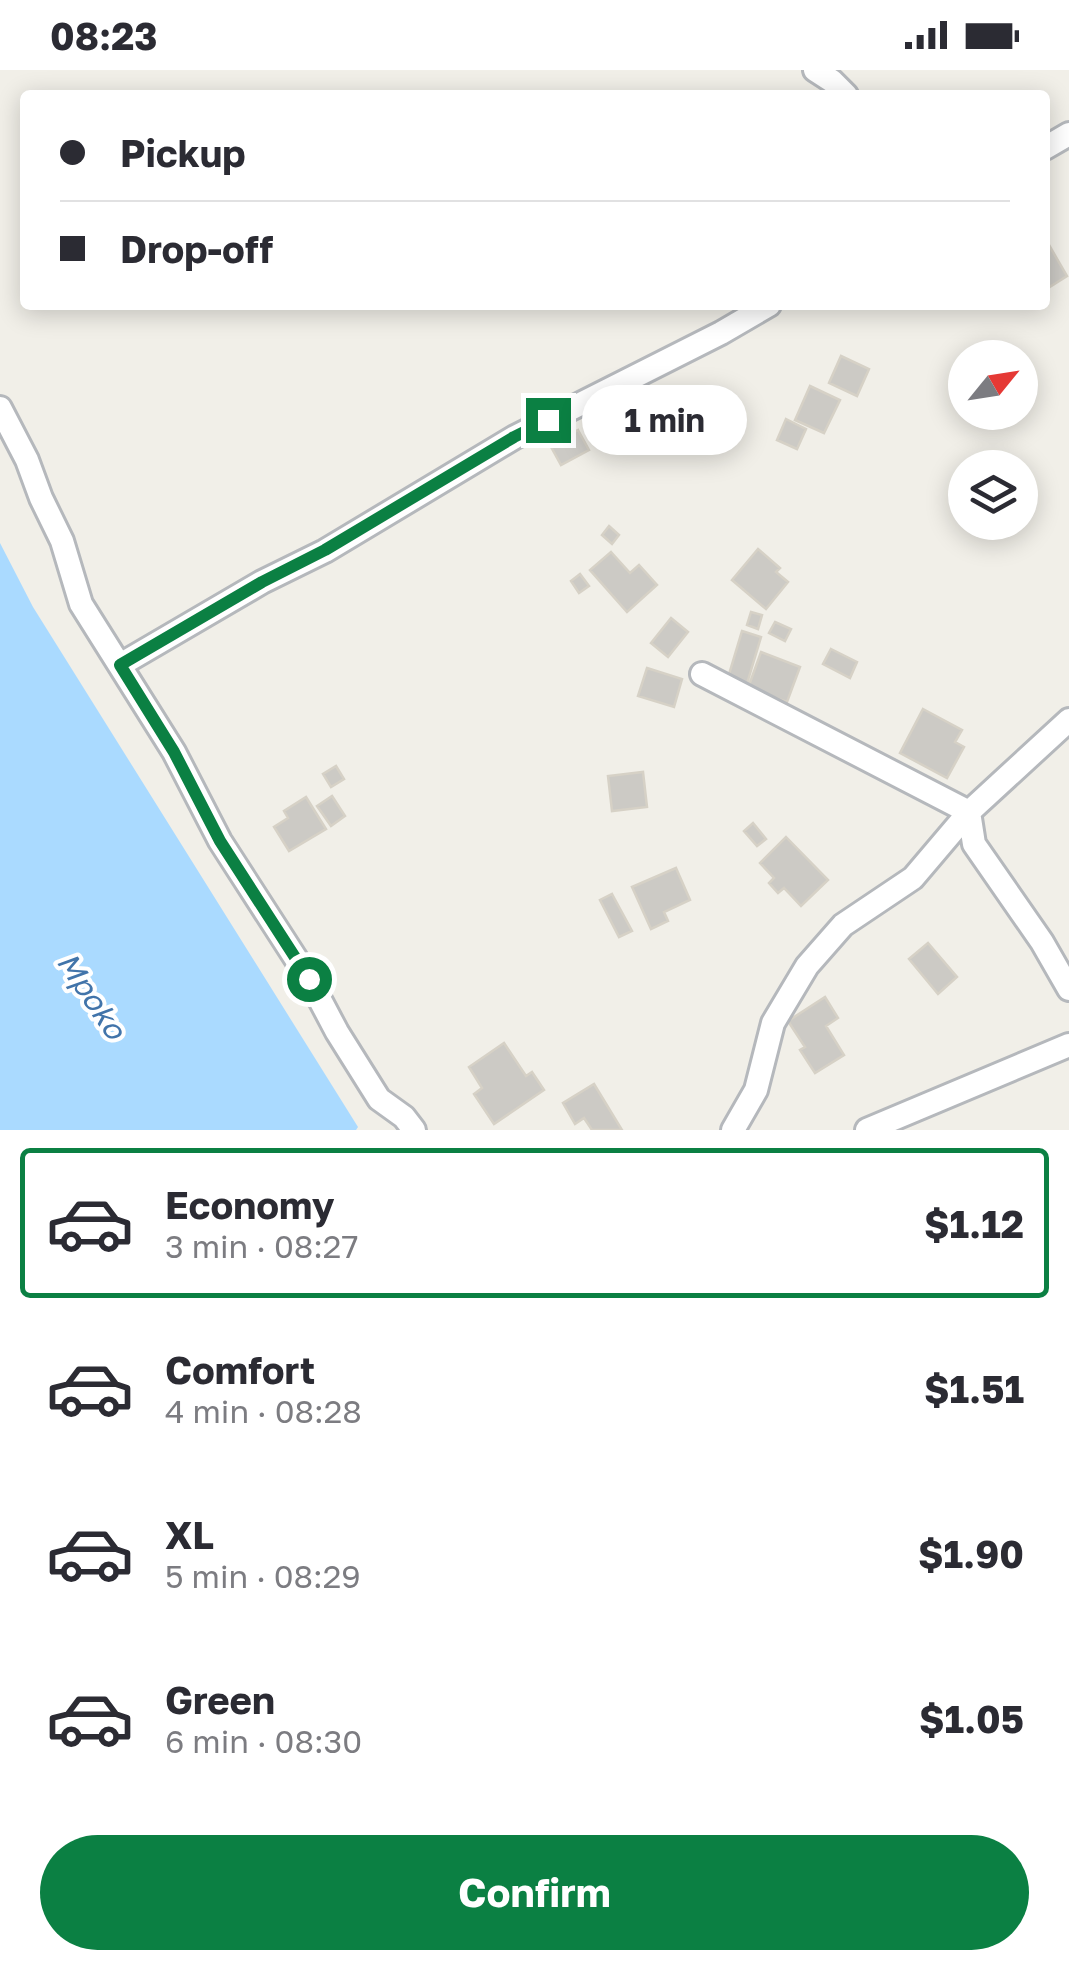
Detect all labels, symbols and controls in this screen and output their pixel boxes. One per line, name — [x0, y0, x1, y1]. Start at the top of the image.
text: 08:23 — [50, 13, 158, 58]
text: Pickup — [120, 130, 246, 175]
text: Drop-off — [120, 226, 273, 271]
north arrow — [948, 340, 1038, 430]
map controls — [948, 340, 1038, 540]
callout: 1 min — [583, 385, 748, 455]
route end — [526, 398, 571, 443]
text: 1 min — [624, 401, 705, 439]
button: layers — [948, 450, 1038, 540]
water label: Mpoko — [50, 945, 135, 1047]
route start — [287, 957, 332, 1002]
icon: car — [45, 1178, 135, 1268]
text: Economy — [165, 1182, 334, 1227]
text: $1.12 — [924, 1201, 1024, 1246]
text: 3 min · 08:27 — [165, 1227, 358, 1265]
icon: car — [45, 1343, 135, 1433]
text: Comfort — [165, 1347, 315, 1392]
text: $1.51 — [924, 1366, 1024, 1411]
text: 4 min · 08:28 — [165, 1392, 362, 1430]
icon: car — [45, 1508, 135, 1598]
text: XL — [165, 1512, 214, 1557]
text: $1.90 — [918, 1531, 1024, 1576]
text: 5 min · 08:29 — [165, 1557, 361, 1595]
icon: car — [45, 1673, 135, 1763]
text: Green — [165, 1677, 275, 1722]
text: $1.05 — [919, 1696, 1024, 1741]
text: 6 min · 08:30 — [165, 1722, 362, 1760]
button: Confirm — [40, 1835, 1029, 1950]

